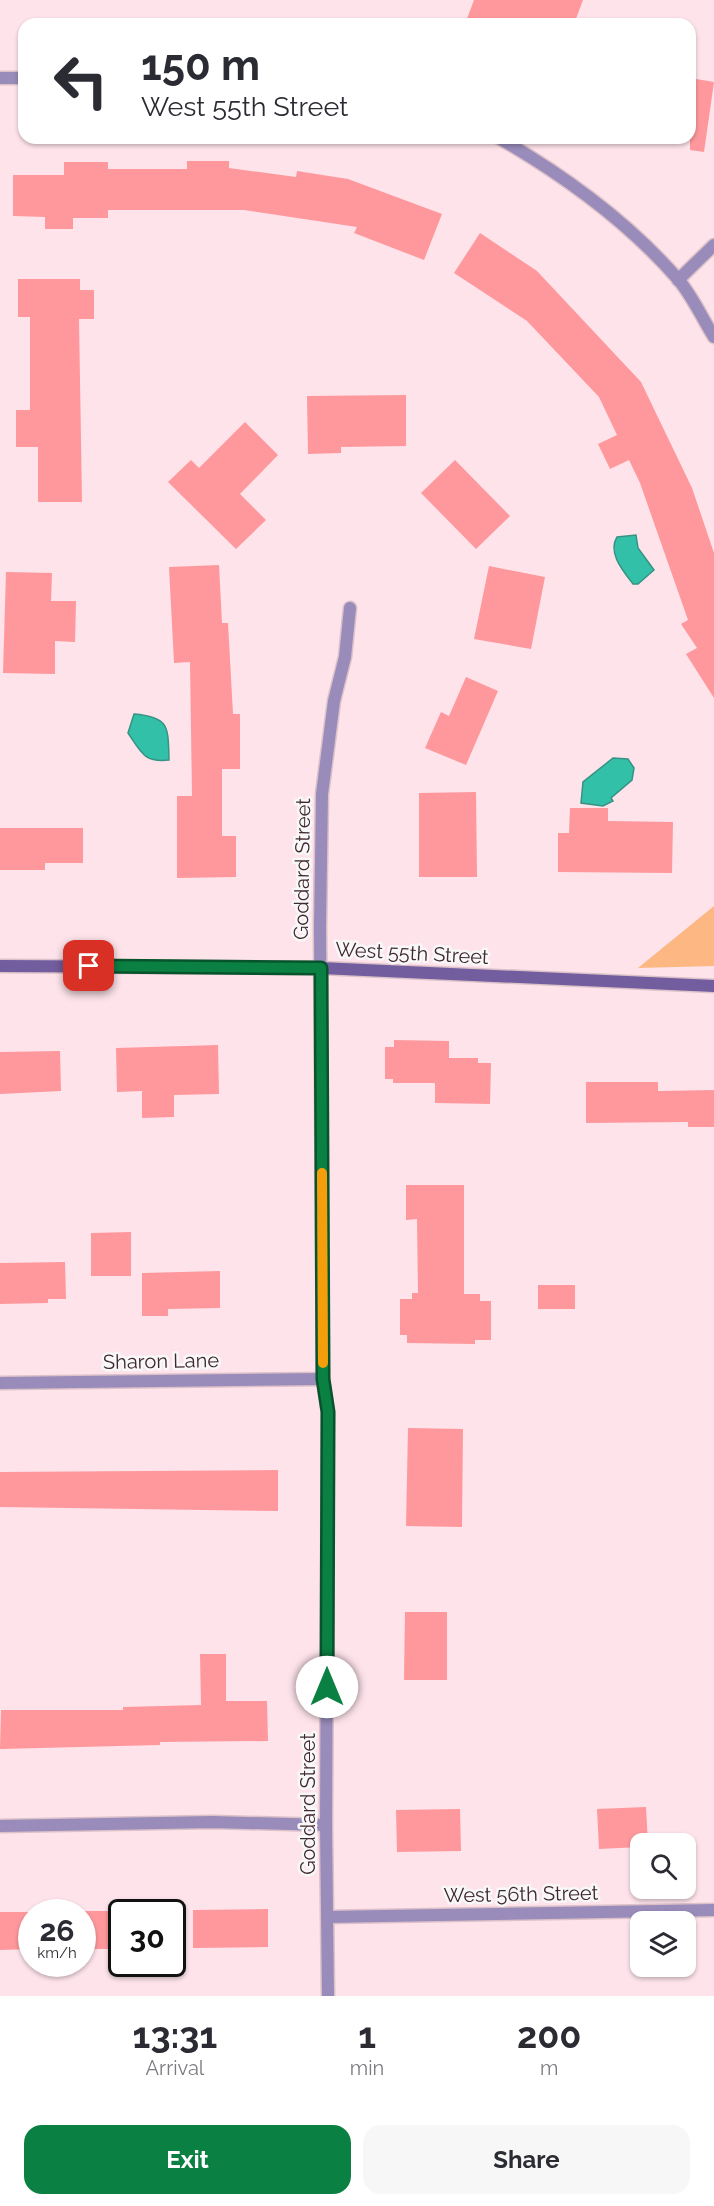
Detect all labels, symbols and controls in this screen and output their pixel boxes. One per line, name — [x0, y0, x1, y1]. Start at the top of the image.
text: 150 m — [141, 41, 260, 90]
icon: left — [42, 42, 120, 120]
text: West 55th Street — [141, 91, 348, 122]
street label: Goddard Street — [289, 798, 315, 940]
street label: West 55th Street — [335, 937, 490, 969]
pin — [63, 940, 114, 991]
icon: arrive — [72, 949, 105, 982]
street label: Sharon Lane — [103, 1348, 219, 1374]
position arrow — [295, 1655, 359, 1719]
street label: Goddard Street — [296, 1733, 320, 1875]
map controls — [630, 1833, 696, 1977]
button: search — [630, 1833, 696, 1899]
street label: West 56th Street — [443, 1881, 599, 1907]
speed limit sign: 30 — [108, 1899, 186, 1977]
button: layers — [630, 1911, 696, 1977]
text: 26 — [39, 1913, 75, 1948]
text: km/h — [37, 1944, 77, 1962]
text: 13:31 — [133, 2014, 217, 2056]
text: 1 — [358, 2014, 376, 2056]
text: 200 — [517, 2014, 581, 2056]
text: Arrival — [146, 2056, 204, 2080]
text: min — [350, 2056, 384, 2080]
text: m — [540, 2056, 558, 2080]
button: Exit — [24, 2125, 351, 2194]
button: Share — [363, 2125, 690, 2194]

